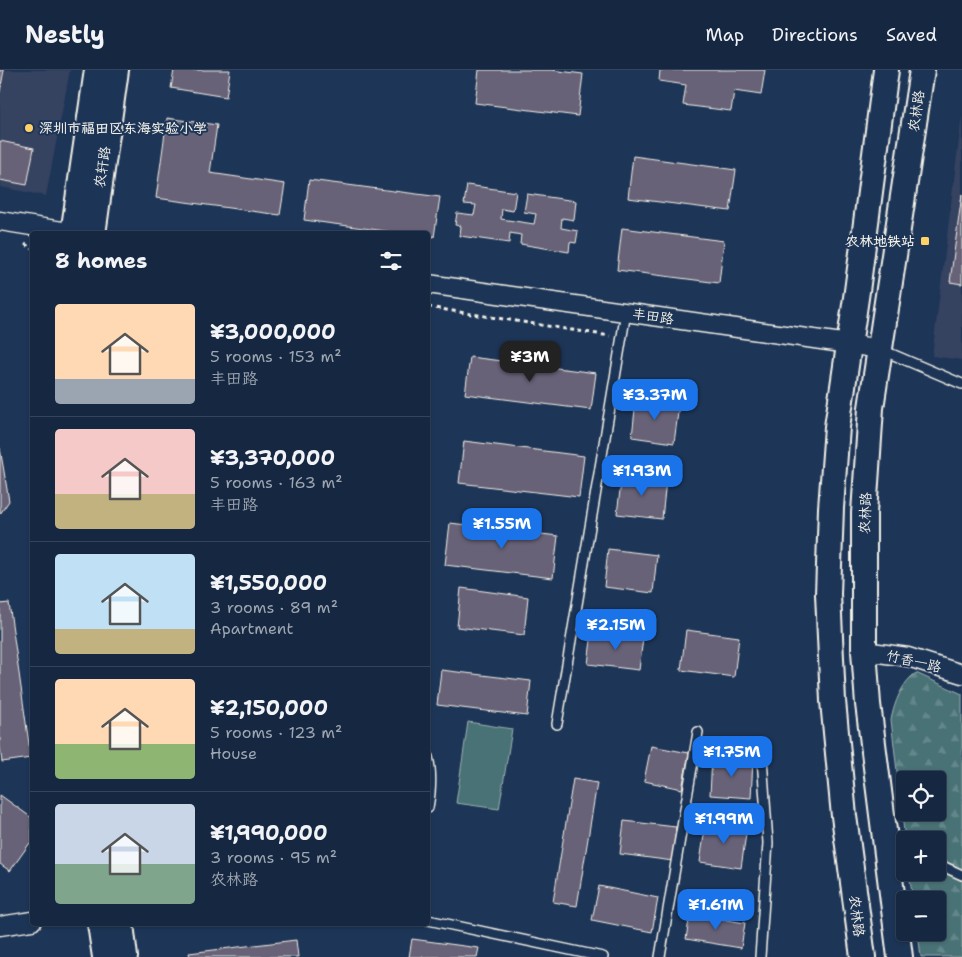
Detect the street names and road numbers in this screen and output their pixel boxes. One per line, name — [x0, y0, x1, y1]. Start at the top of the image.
street label: 农林路 — [904, 89, 928, 133]
street label: 农轩路 — [90, 145, 114, 189]
street label: 丰田路 — [631, 304, 675, 328]
street label: 农林路 — [855, 492, 875, 534]
street label: 竹香一路 — [885, 646, 943, 676]
street label: 农林路 — [846, 894, 868, 938]

